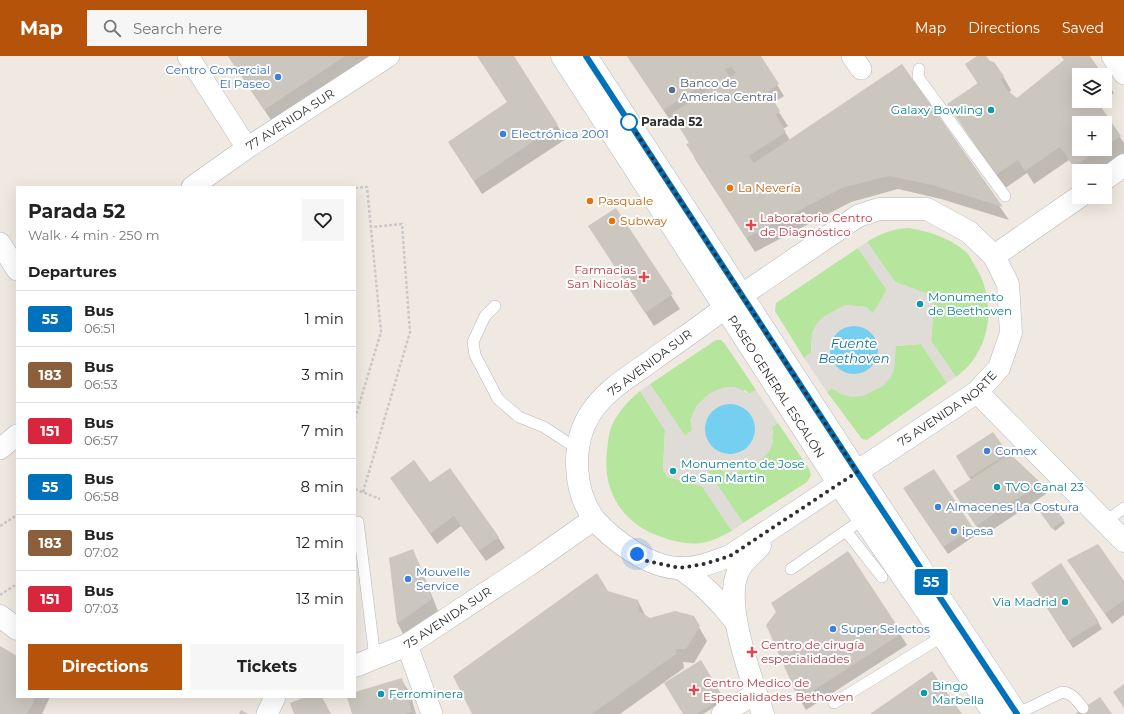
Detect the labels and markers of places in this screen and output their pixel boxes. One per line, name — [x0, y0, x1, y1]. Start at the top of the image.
place label: Centro Comercial El Paseo — [166, 62, 270, 91]
marker: Centro Comercial El Paseo — [273, 72, 283, 82]
place label: Banco de America Central — [680, 75, 777, 104]
marker: Banco de America Central — [667, 85, 677, 95]
place label: Galaxy Bowling — [891, 102, 983, 117]
marker: Galaxy Bowling — [986, 105, 996, 115]
marker: Parada 52 — [620, 113, 638, 131]
place label: Parada 52 — [641, 114, 702, 129]
place label: Electrónica 2001 — [511, 126, 609, 141]
marker: Electrónica 2001 — [498, 129, 508, 139]
place label: La Nevería — [738, 180, 801, 195]
marker: La Nevería — [725, 183, 735, 193]
place label: Pasquale — [598, 193, 653, 208]
marker: Pasquale — [585, 196, 595, 206]
place label: Laboratorio Centro de Diagnóstico — [760, 210, 873, 239]
place label: Subway — [620, 213, 668, 228]
marker: Subway — [607, 216, 617, 226]
marker: Laboratorio Centro de Diagnóstico — [745, 219, 757, 231]
place label: Farmacias San Nicolás — [567, 262, 636, 291]
marker: Farmacias San Nicolás — [639, 272, 649, 282]
place label: Monumento de Beethoven — [928, 289, 1012, 318]
marker: Monumento de Beethoven — [915, 299, 925, 309]
place label: Comex — [995, 443, 1038, 458]
marker: Comex — [982, 446, 992, 456]
place label: Monumento de Jose de San Martin — [681, 456, 805, 485]
marker: Monumento de Jose de San Martin — [668, 466, 678, 476]
place label: TVO Canal 23 — [1005, 479, 1084, 494]
marker: TVO Canal 23 — [992, 482, 1002, 492]
place label: Almacenes La Costura — [946, 499, 1079, 514]
marker: Almacenes La Costura — [933, 502, 943, 512]
place label: ipesa — [962, 523, 994, 538]
marker: ipesa — [949, 526, 959, 536]
place label: Mouvelle Service — [416, 564, 470, 593]
marker: Mouvelle Service — [403, 574, 413, 584]
place label: Via Madrid — [993, 594, 1057, 609]
marker: Via Madrid — [1060, 597, 1070, 607]
place label: Super Selectos — [841, 621, 930, 636]
marker: Super Selectos — [828, 624, 838, 634]
place label: Centro de cirugía especialidades — [761, 637, 865, 666]
marker: Centro de cirugía especialidades — [746, 646, 758, 658]
place label: Centro Medico de Especialidades Bethoven — [703, 675, 854, 704]
place label: Bingo Marbella — [932, 678, 984, 707]
marker: Centro Medico de Especialidades Bethoven — [688, 684, 700, 696]
place label: Ferrominera — [389, 686, 463, 701]
marker: Bingo Marbella — [919, 688, 929, 698]
marker: Ferrominera — [376, 689, 386, 699]

